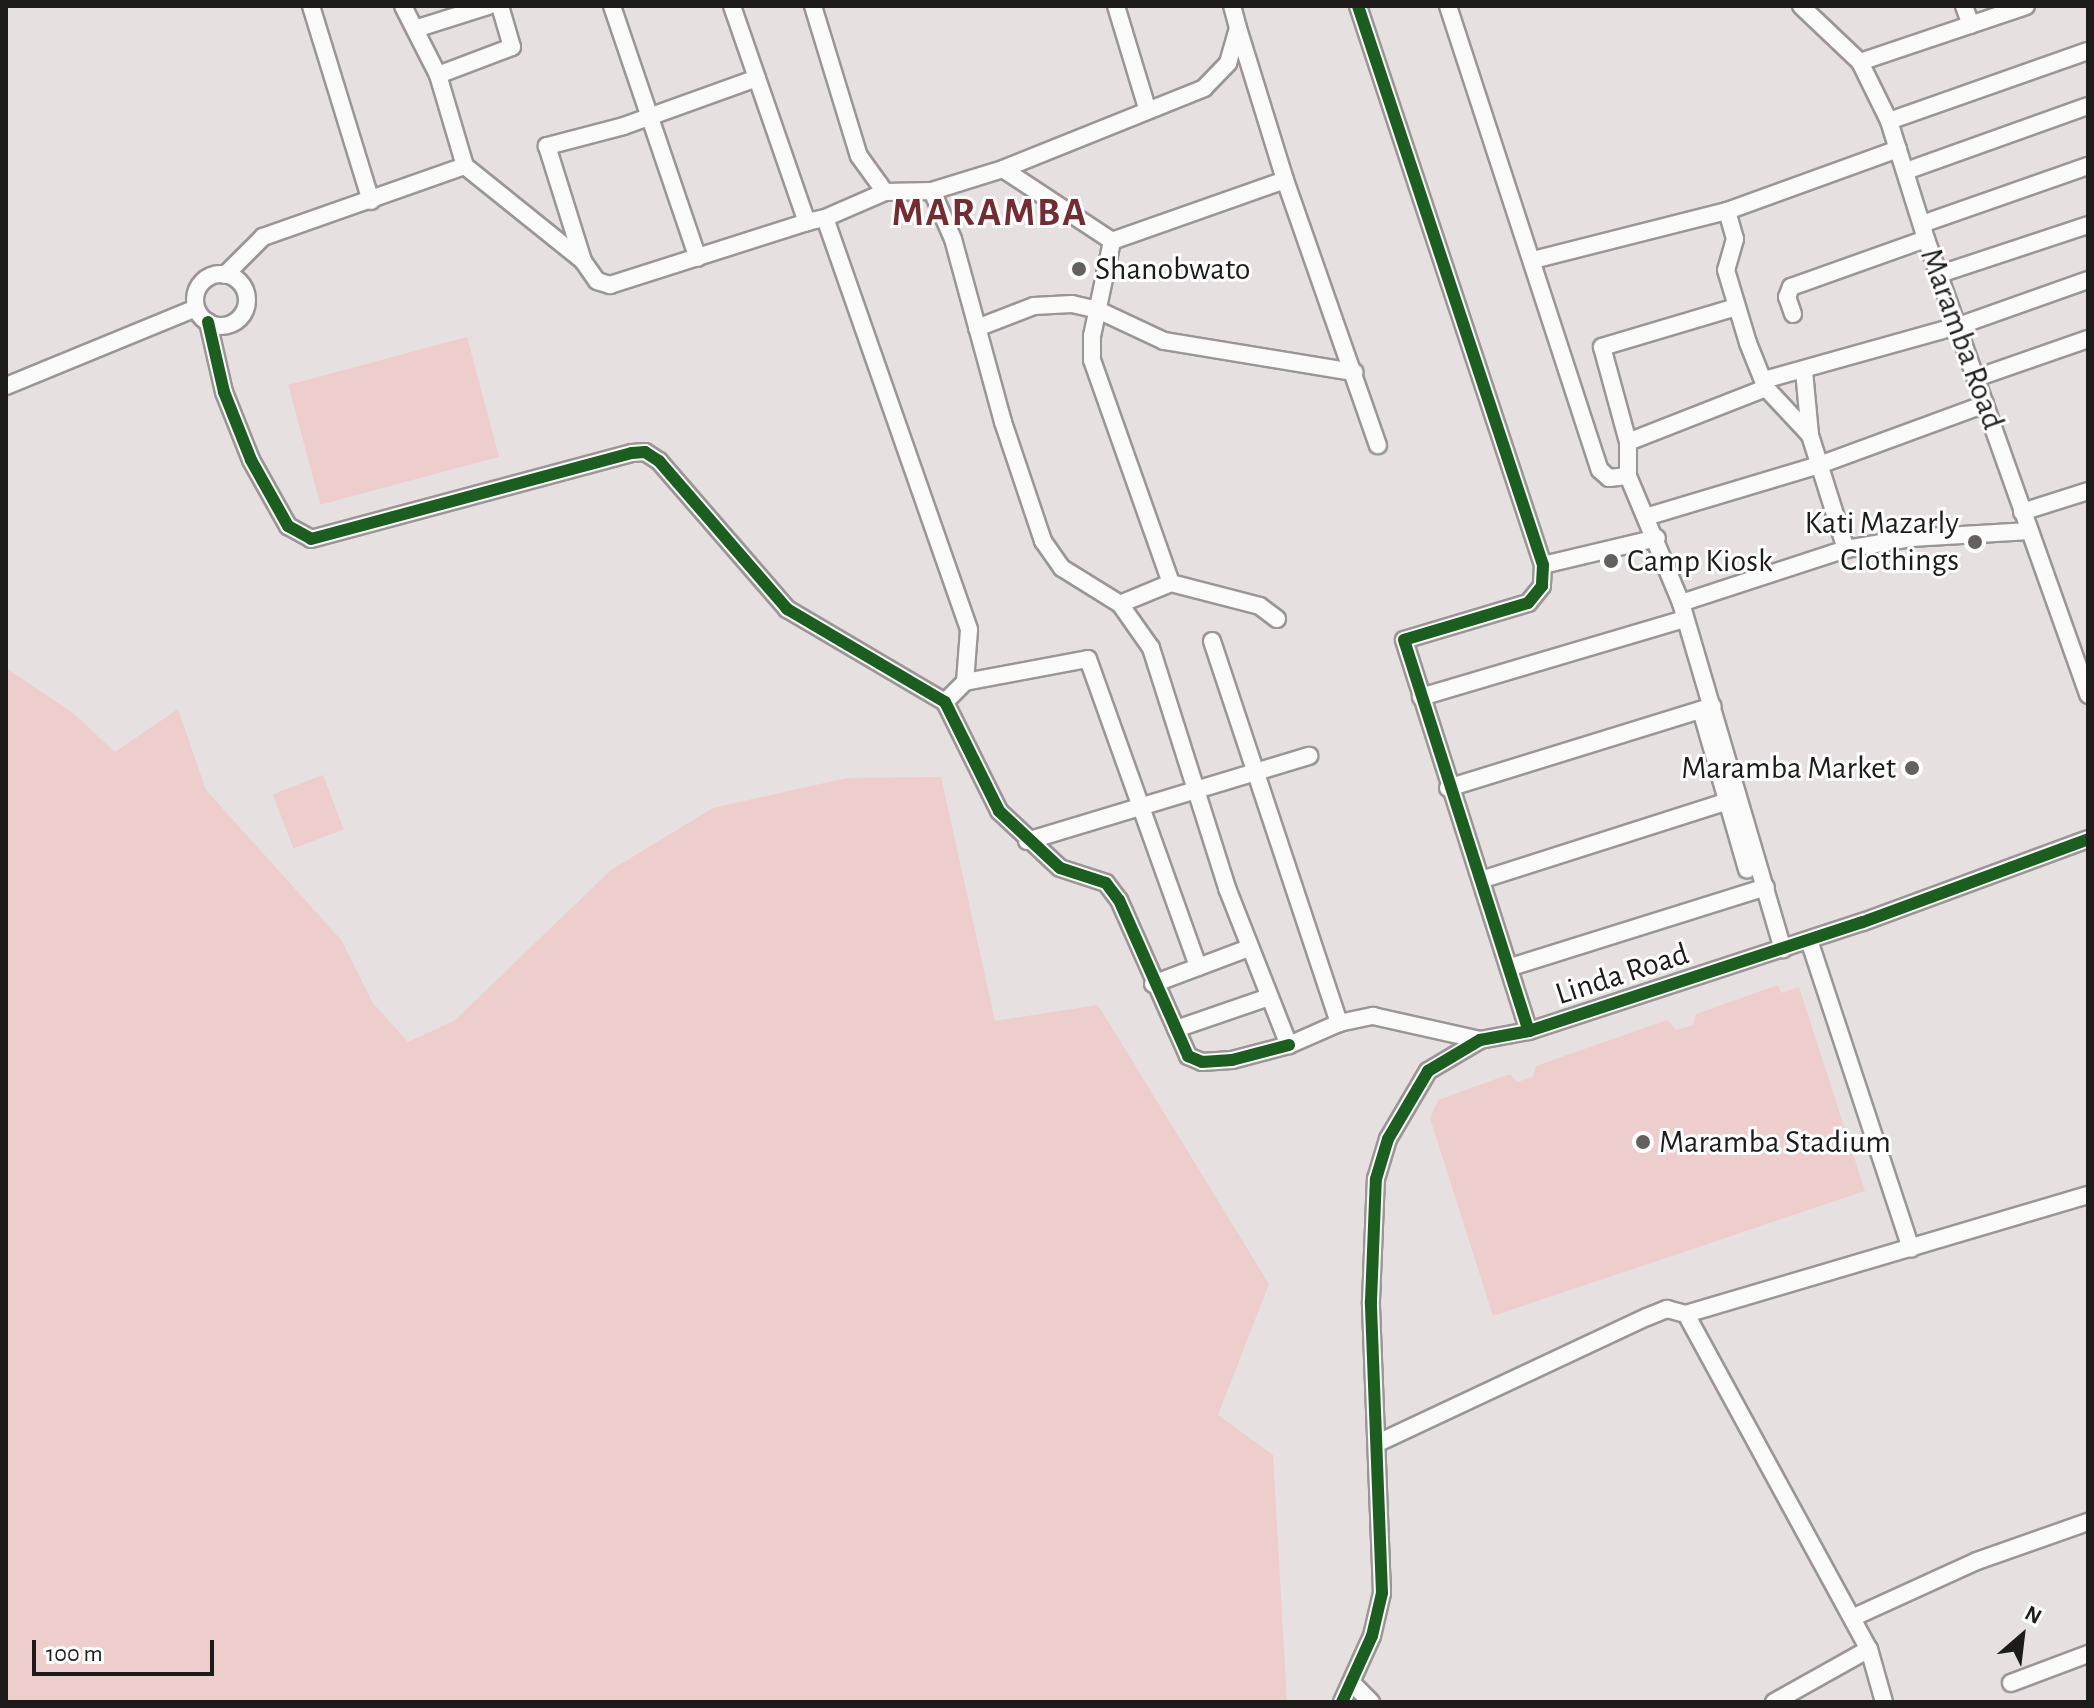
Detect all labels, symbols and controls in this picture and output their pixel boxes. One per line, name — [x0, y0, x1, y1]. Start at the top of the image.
district label: MARAMBA — [892, 189, 1088, 237]
street label: Maramba Road — [1912, 243, 2012, 435]
place label: Shanobwato — [1095, 250, 1250, 288]
marker: Shanobwato — [1070, 260, 1088, 278]
place label: Kati Mazarly Clothings — [1805, 505, 1959, 580]
marker: Kati Mazarly Clothings — [1966, 533, 1984, 551]
place label: Camp Kiosk — [1627, 542, 1773, 580]
marker: Camp Kiosk — [1602, 552, 1620, 570]
place label: Maramba Market — [1681, 749, 1896, 787]
marker: Maramba Market — [1903, 759, 1921, 777]
street label: Linda Road — [1551, 934, 1693, 1014]
place label: Maramba Stadium — [1659, 1123, 1891, 1161]
marker: Maramba Stadium — [1634, 1133, 1652, 1151]
north arrow — [1982, 1596, 2062, 1676]
text: N — [2021, 1602, 2045, 1628]
scale bar — [36, 1624, 218, 1674]
text: 100 m — [46, 1642, 103, 1666]

